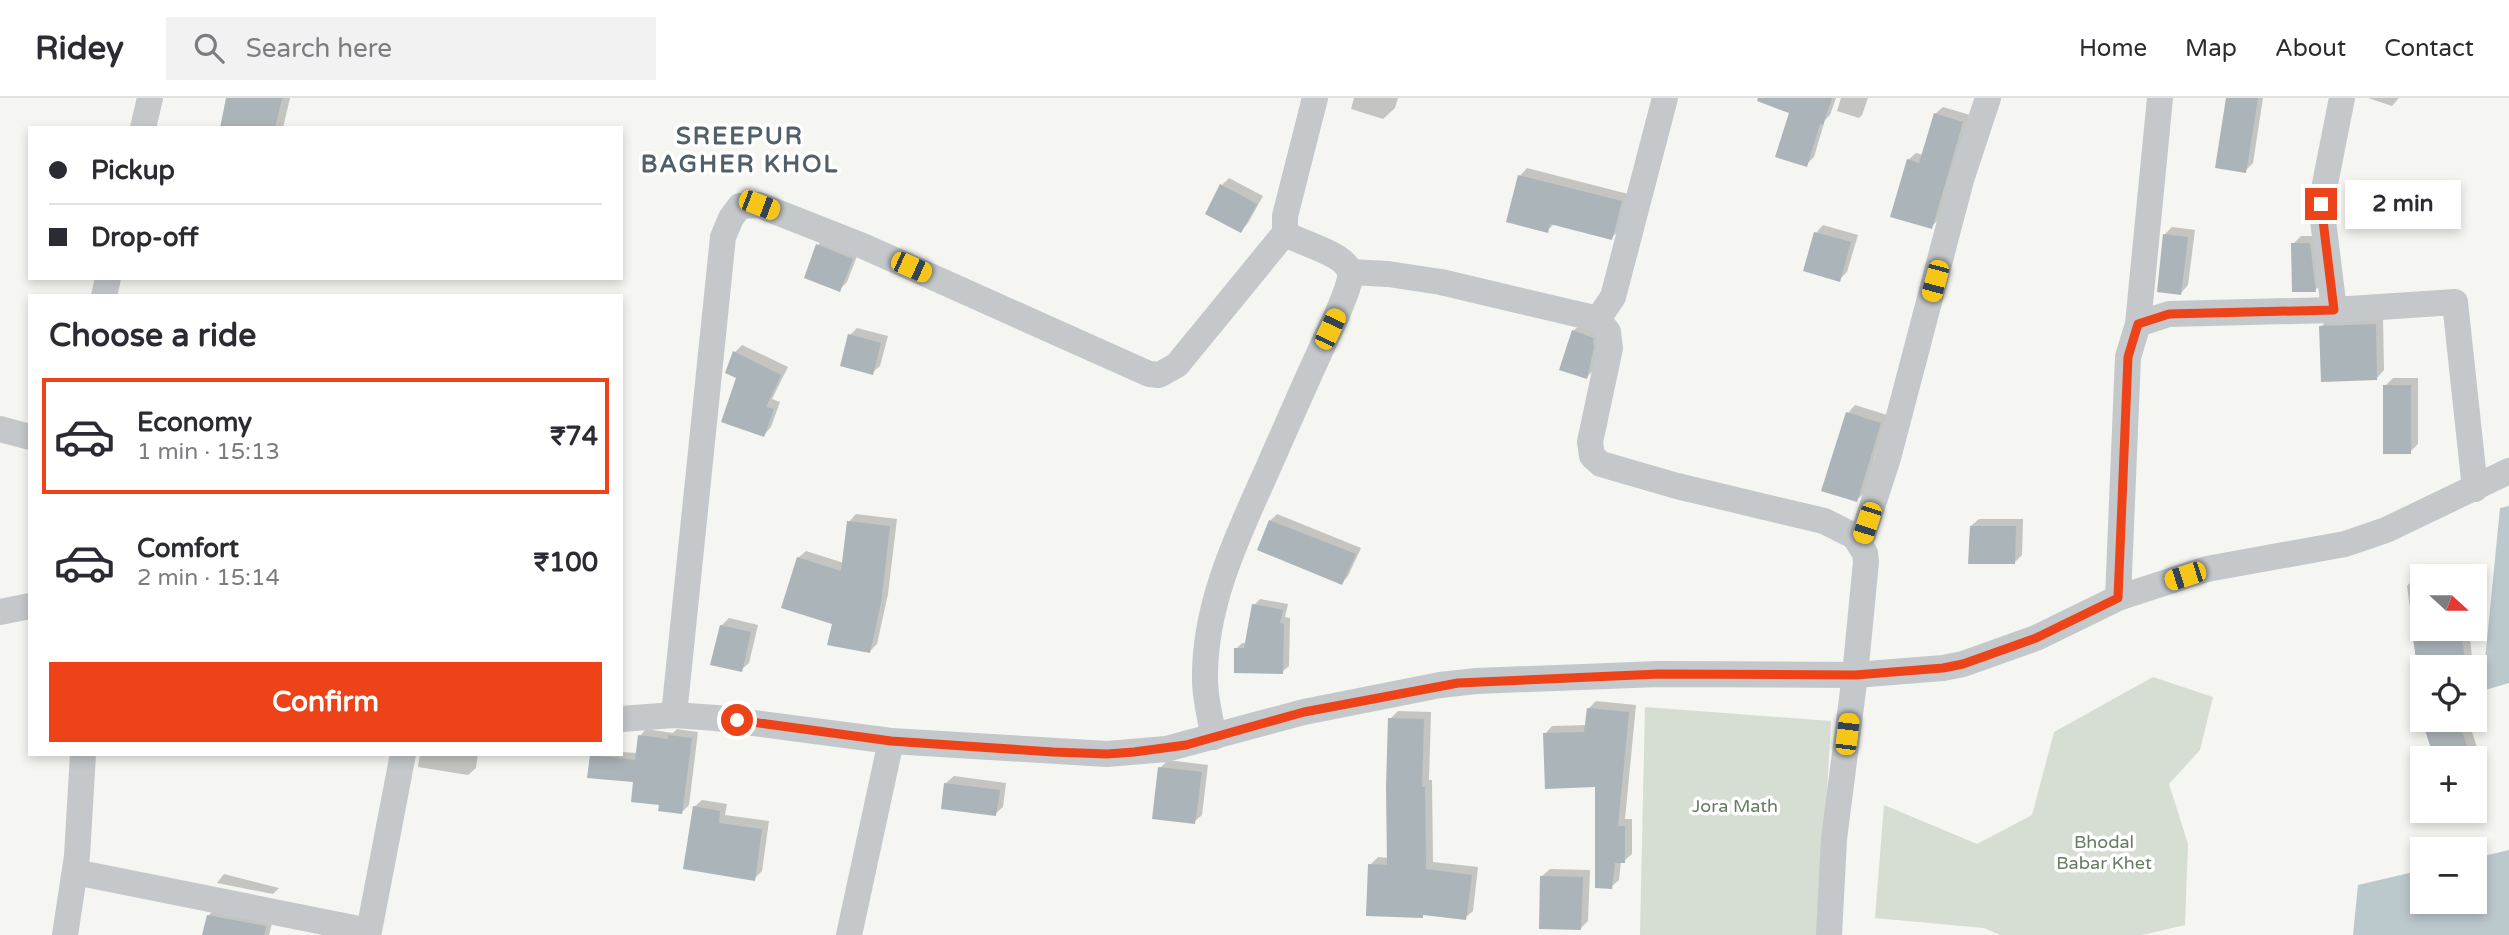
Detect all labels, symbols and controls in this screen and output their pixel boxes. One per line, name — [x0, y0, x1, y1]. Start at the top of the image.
search box — [166, 17, 656, 80]
text: Ridey — [35, 29, 124, 68]
icon: search — [190, 29, 228, 67]
text: Search here — [246, 33, 392, 64]
text: Home — [2079, 34, 2147, 63]
text: Map — [2185, 34, 2237, 63]
text: About — [2275, 34, 2346, 63]
text: Contact — [2384, 34, 2474, 63]
district label: SREEPUR BAGHER KHOL — [641, 122, 839, 179]
text: Pickup — [91, 155, 175, 186]
callout: 2 min — [2346, 180, 2461, 228]
car — [736, 188, 783, 222]
route end — [2305, 188, 2337, 220]
text: 2 min — [2372, 190, 2434, 218]
text: Drop-off — [91, 222, 198, 253]
car — [888, 249, 935, 285]
car — [1920, 258, 1951, 304]
car — [1312, 306, 1349, 352]
text: Choose a ride — [49, 317, 256, 355]
icon: car — [53, 405, 116, 468]
text: Economy — [137, 407, 252, 438]
text: ₹74 — [550, 421, 598, 452]
text: 1 min · 15:13 — [137, 438, 280, 466]
car — [1851, 500, 1884, 546]
icon: car — [53, 531, 116, 594]
text: Comfort — [137, 533, 239, 564]
text: ₹100 — [534, 547, 598, 578]
car — [2162, 560, 2209, 592]
text: 2 min · 15:14 — [137, 564, 280, 592]
north arrow — [2410, 564, 2487, 640]
map controls — [2410, 564, 2487, 914]
button: locate — [2410, 655, 2487, 732]
button: Confirm — [49, 662, 602, 742]
route start — [721, 704, 753, 736]
car — [1835, 712, 1860, 756]
button: + — [2410, 746, 2487, 823]
park label: Jora Math — [1692, 795, 1778, 817]
park label: Bhodal Babar Khet — [2056, 831, 2152, 874]
button: − — [2410, 837, 2487, 914]

